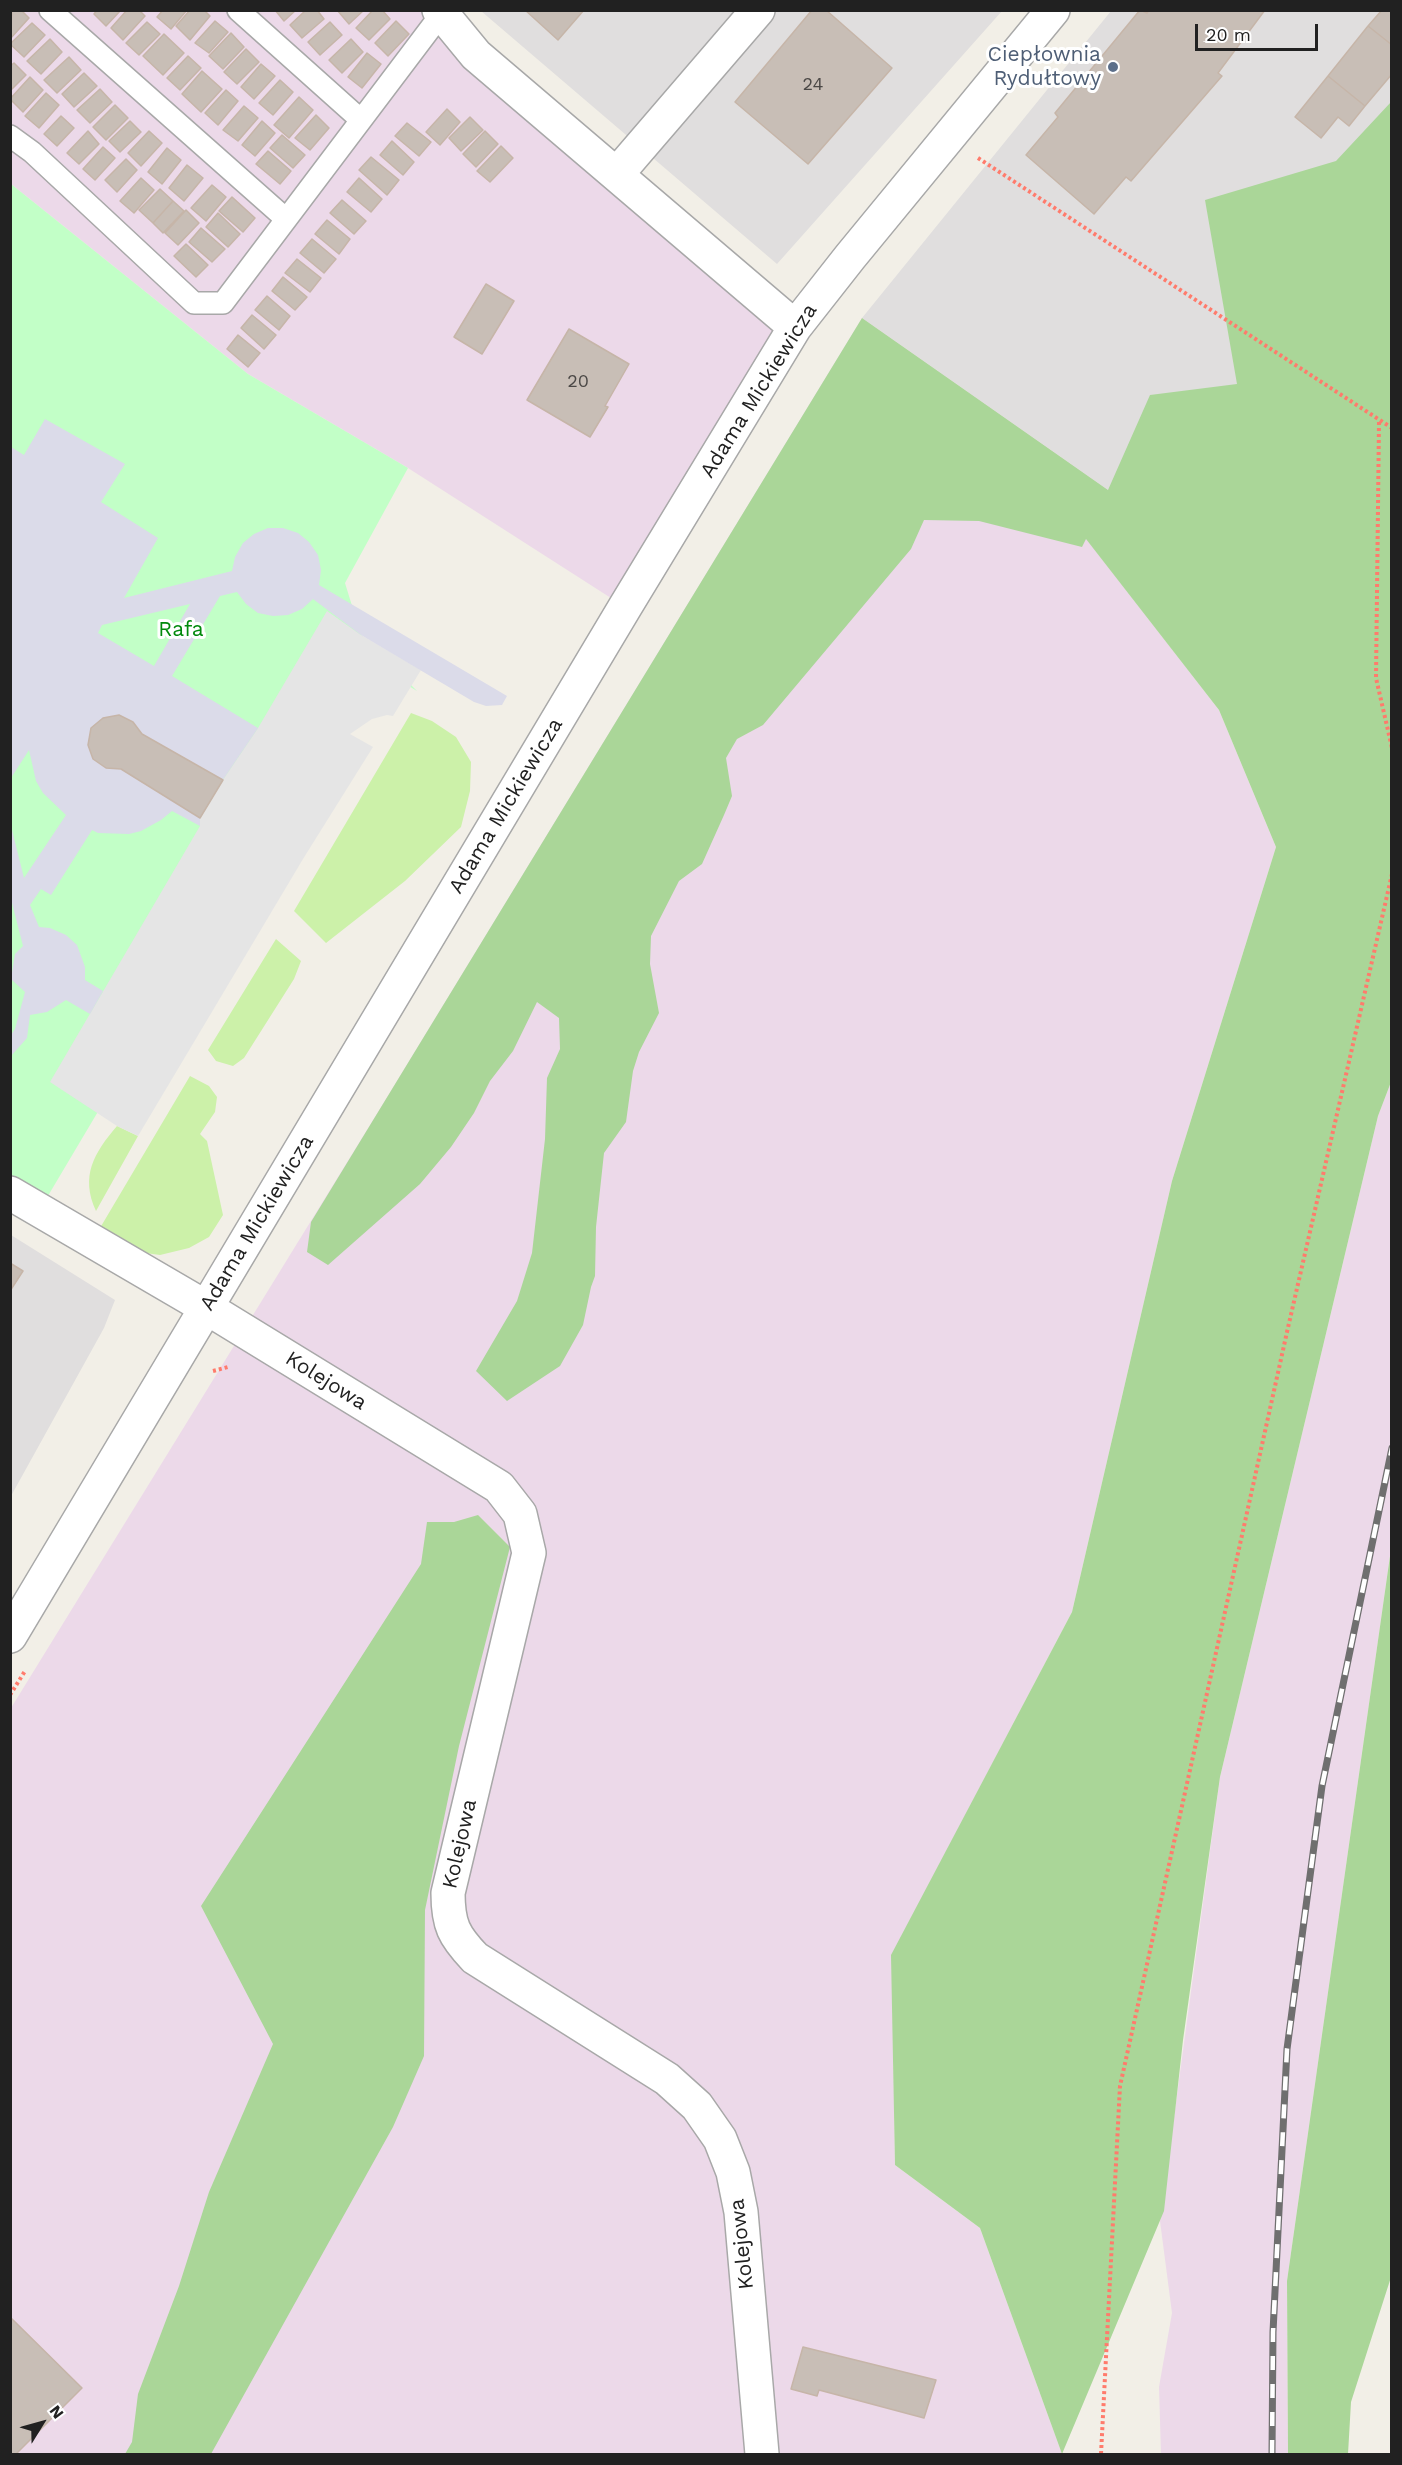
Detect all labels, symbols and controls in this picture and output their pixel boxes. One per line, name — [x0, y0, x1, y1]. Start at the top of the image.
scale bar — [1198, 12, 1321, 50]
text: 20 m — [1206, 24, 1251, 45]
place label: Ciepłownia Rydułtowy — [988, 42, 1101, 92]
marker: Ciepłownia Rydułtowy — [1106, 60, 1120, 74]
house number: 24 — [803, 74, 823, 96]
street label: Adama Mickiewicza — [695, 299, 823, 483]
house number: 20 — [567, 371, 589, 393]
park label: Rafa — [158, 617, 204, 643]
street label: Adama Mickiewicza — [444, 714, 568, 898]
street label: Adama Mickiewicza — [195, 1131, 319, 1315]
street label: Kolejowa — [281, 1346, 371, 1416]
street label: Kolejowa — [437, 1797, 483, 1891]
street label: Kolejowa — [725, 2197, 759, 2291]
north arrow — [12, 2393, 72, 2453]
text: N — [46, 2401, 68, 2422]

